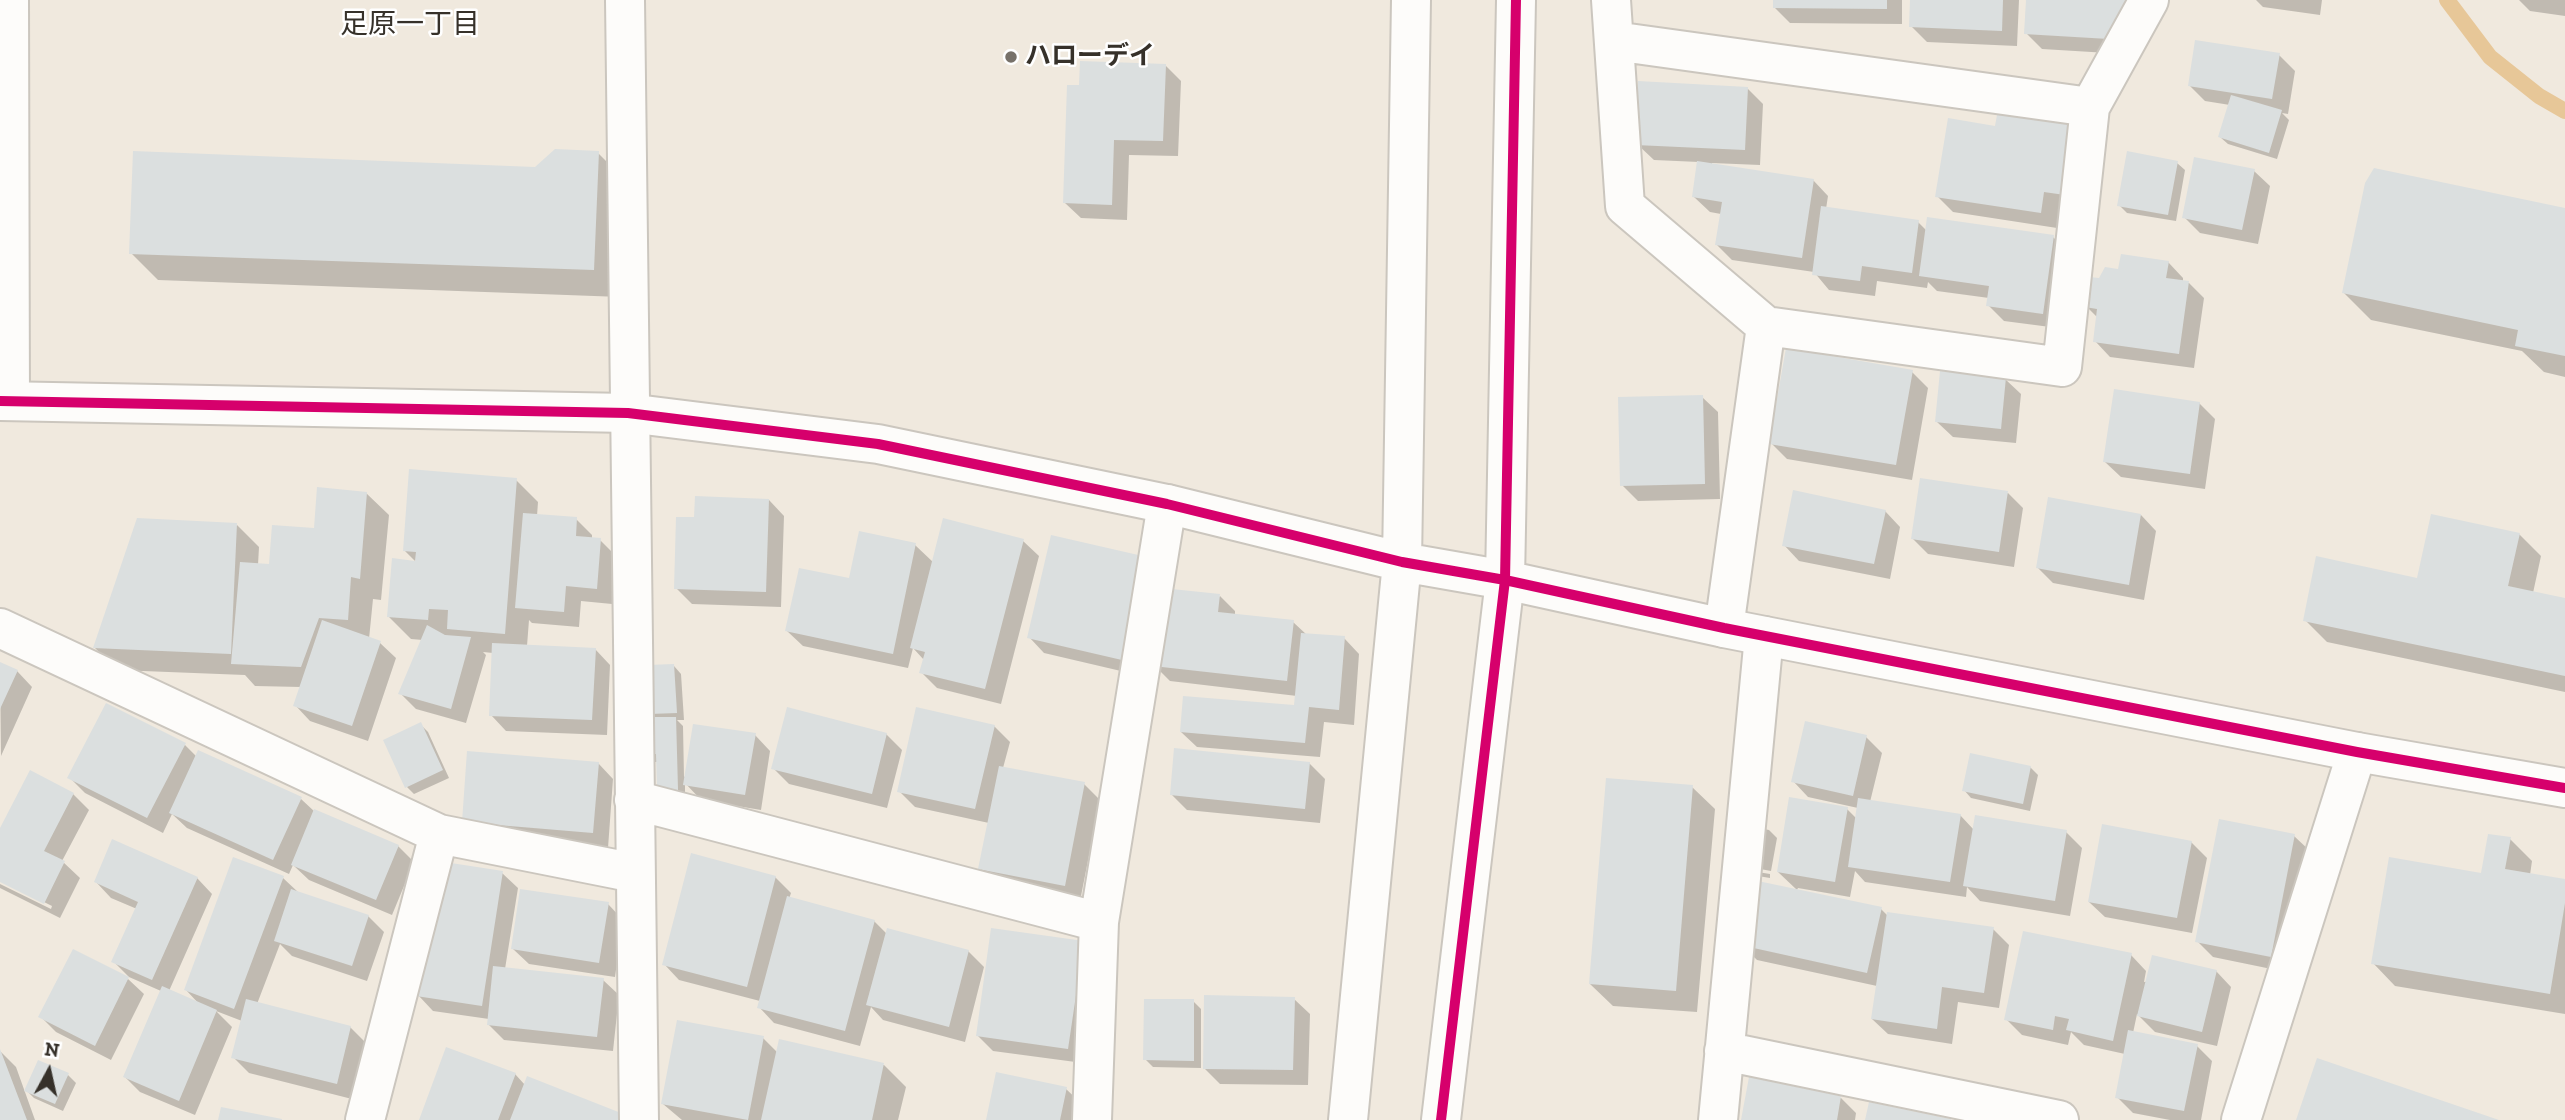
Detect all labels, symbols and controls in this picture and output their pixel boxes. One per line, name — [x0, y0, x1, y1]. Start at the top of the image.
district label: 足原一丁目 — [340, 8, 480, 42]
place label: ハローデイ — [1025, 41, 1155, 73]
marker: ハローデイ — [1003, 49, 1019, 65]
north arrow — [14, 1036, 84, 1106]
text: N — [43, 1037, 61, 1062]

